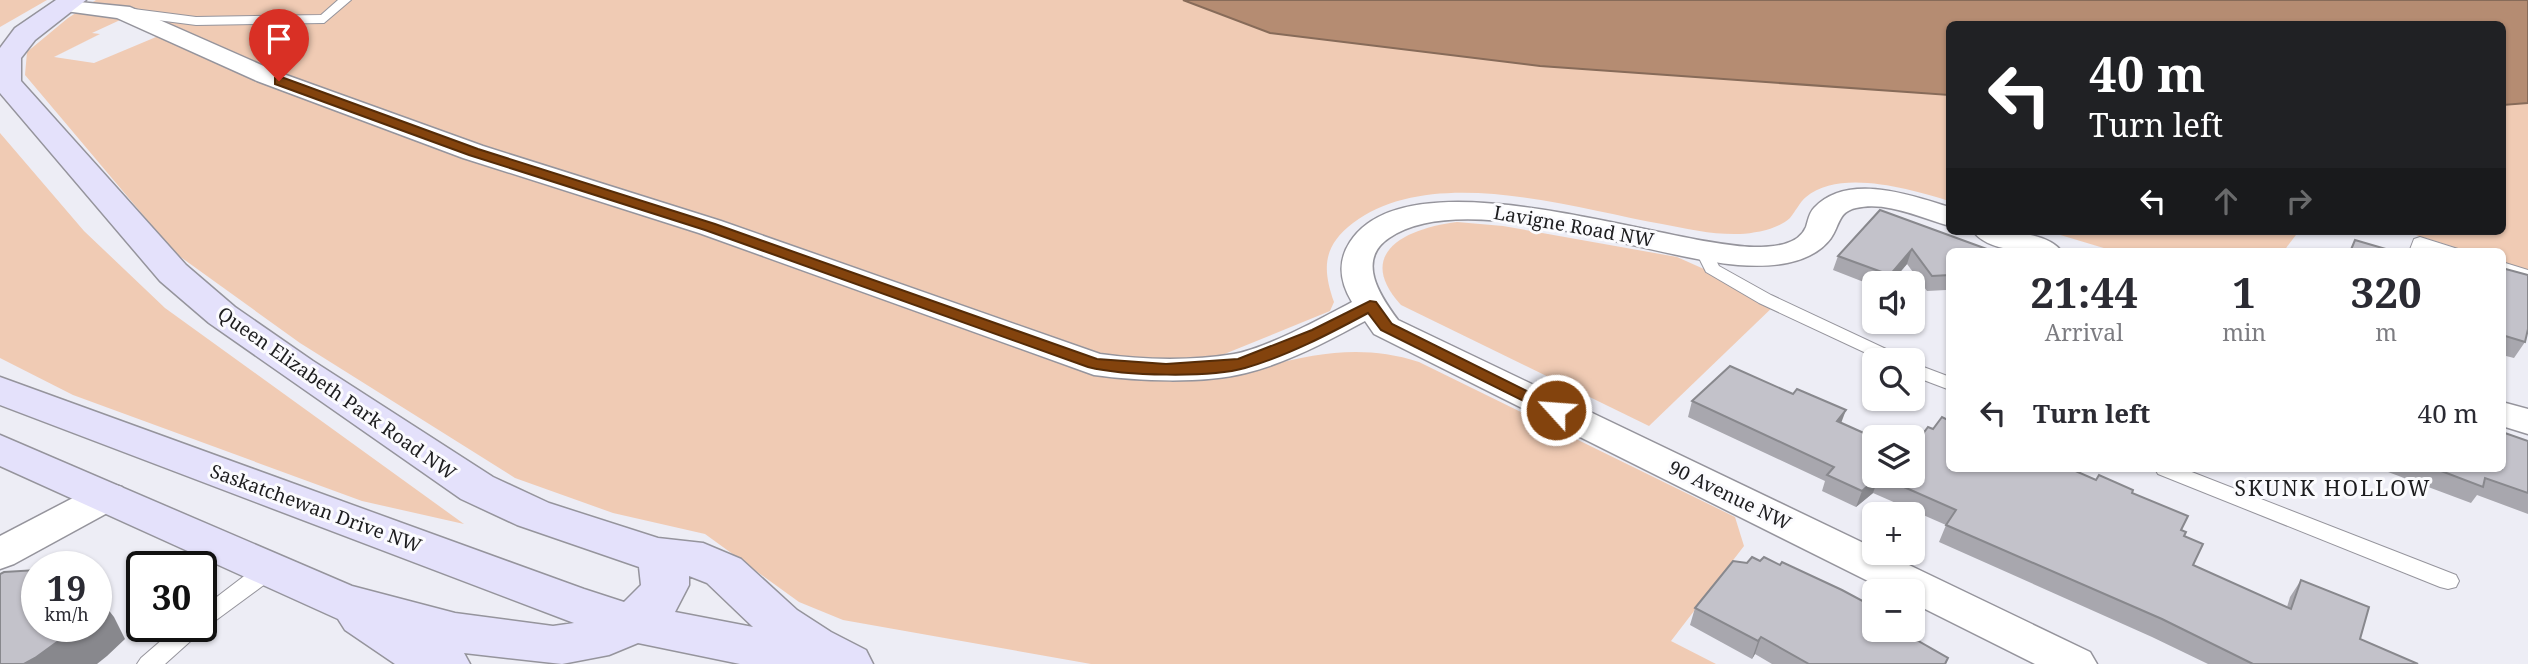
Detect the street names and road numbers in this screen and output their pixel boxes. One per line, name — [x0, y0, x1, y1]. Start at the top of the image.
street label: Lavigne Road NW — [1492, 199, 1656, 253]
street label: Queen Elizabeth Park Road NW — [213, 300, 462, 486]
street label: 90 Avenue NW — [1664, 454, 1796, 536]
street label: Saskatchewan Drive NW — [207, 458, 425, 558]

